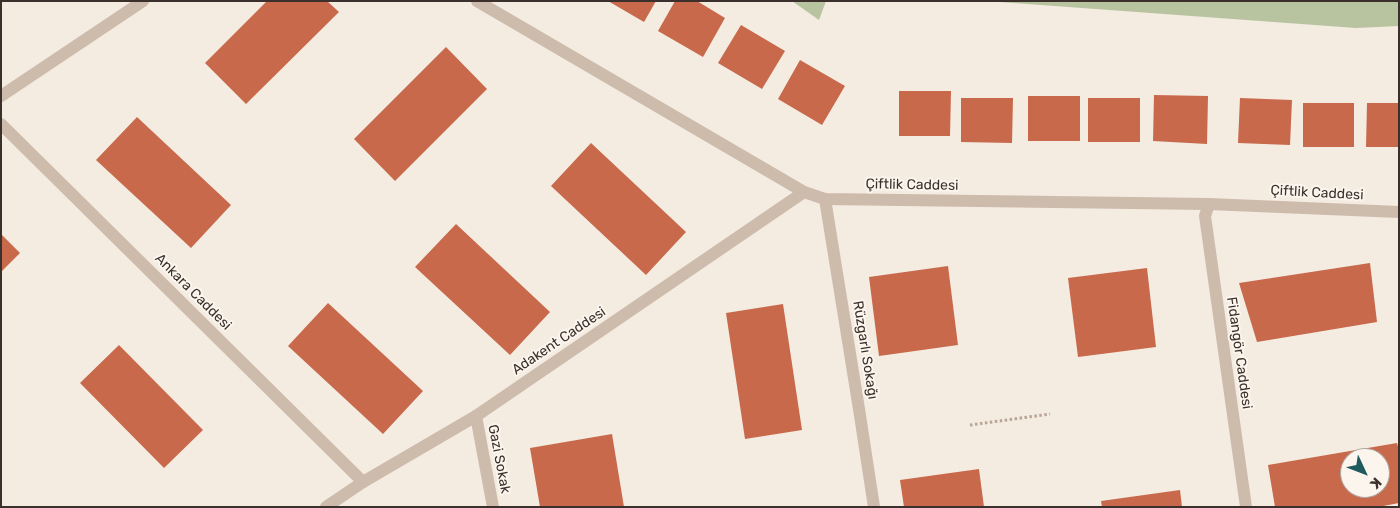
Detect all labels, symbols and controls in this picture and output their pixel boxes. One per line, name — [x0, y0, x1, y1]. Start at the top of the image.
street label: Çiftlik Caddesi — [865, 176, 959, 194]
street label: Çiftlik Caddesi — [1270, 182, 1364, 204]
street label: Ankara Caddesi — [151, 250, 235, 334]
street label: Fidangör Caddesi — [1223, 296, 1255, 410]
street label: Rüzgarlı Sokağı — [849, 300, 881, 400]
street label: Adakent Caddesi — [509, 303, 609, 379]
street label: Gazi Sokak — [484, 423, 514, 495]
north arrow — [1340, 448, 1390, 498]
text: K — [1366, 474, 1385, 492]

